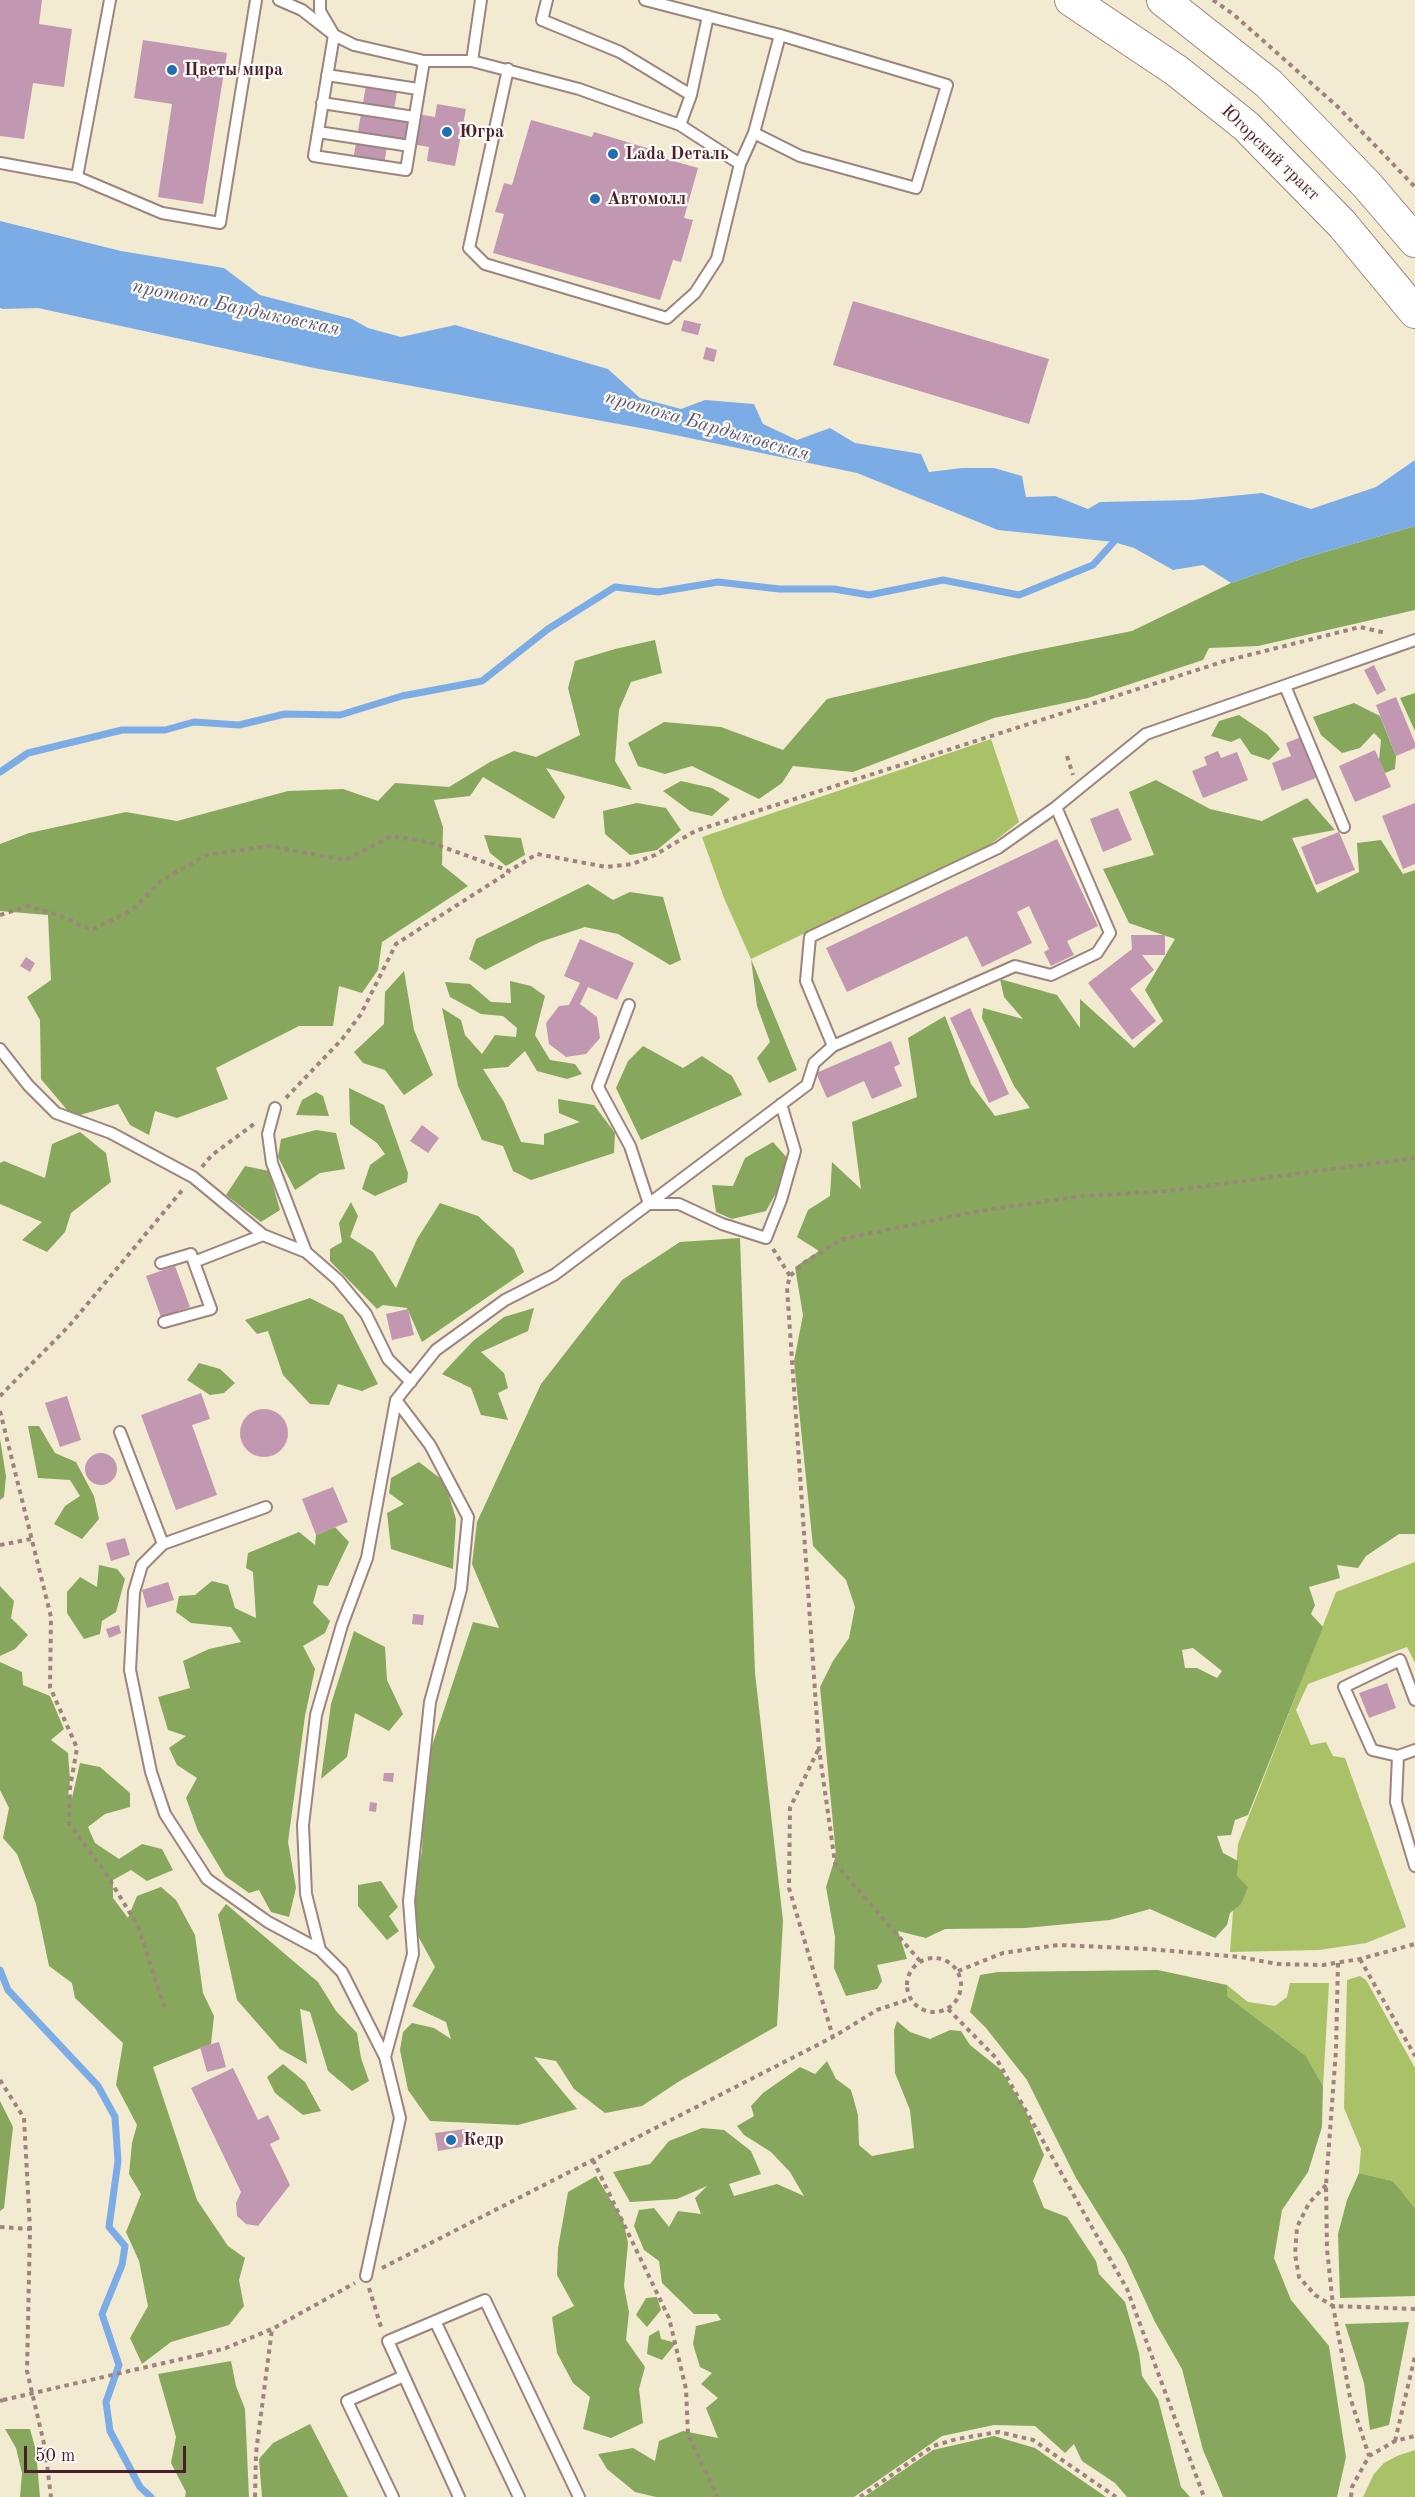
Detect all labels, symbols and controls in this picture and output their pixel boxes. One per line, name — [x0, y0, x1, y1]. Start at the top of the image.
place label: Цветы мира — [184, 59, 283, 81]
marker: Цветы мира — [165, 63, 179, 77]
street label: Югорский тракт — [1216, 101, 1324, 205]
place label: Югра — [459, 121, 504, 143]
marker: Югра — [440, 125, 454, 139]
place label: Lada Dеталь — [625, 143, 729, 165]
marker: Lada Dеталь — [606, 147, 620, 161]
place label: Автомолл — [607, 188, 686, 210]
marker: Автомолл — [588, 192, 602, 206]
water label: протока Бардыковская — [130, 274, 342, 342]
water label: протока Бардыковская — [602, 385, 812, 467]
place label: Кедр — [463, 2129, 504, 2151]
marker: Кедр — [444, 2133, 458, 2147]
scale bar — [27, 2434, 189, 2472]
text: 50 m — [35, 2447, 75, 2465]

